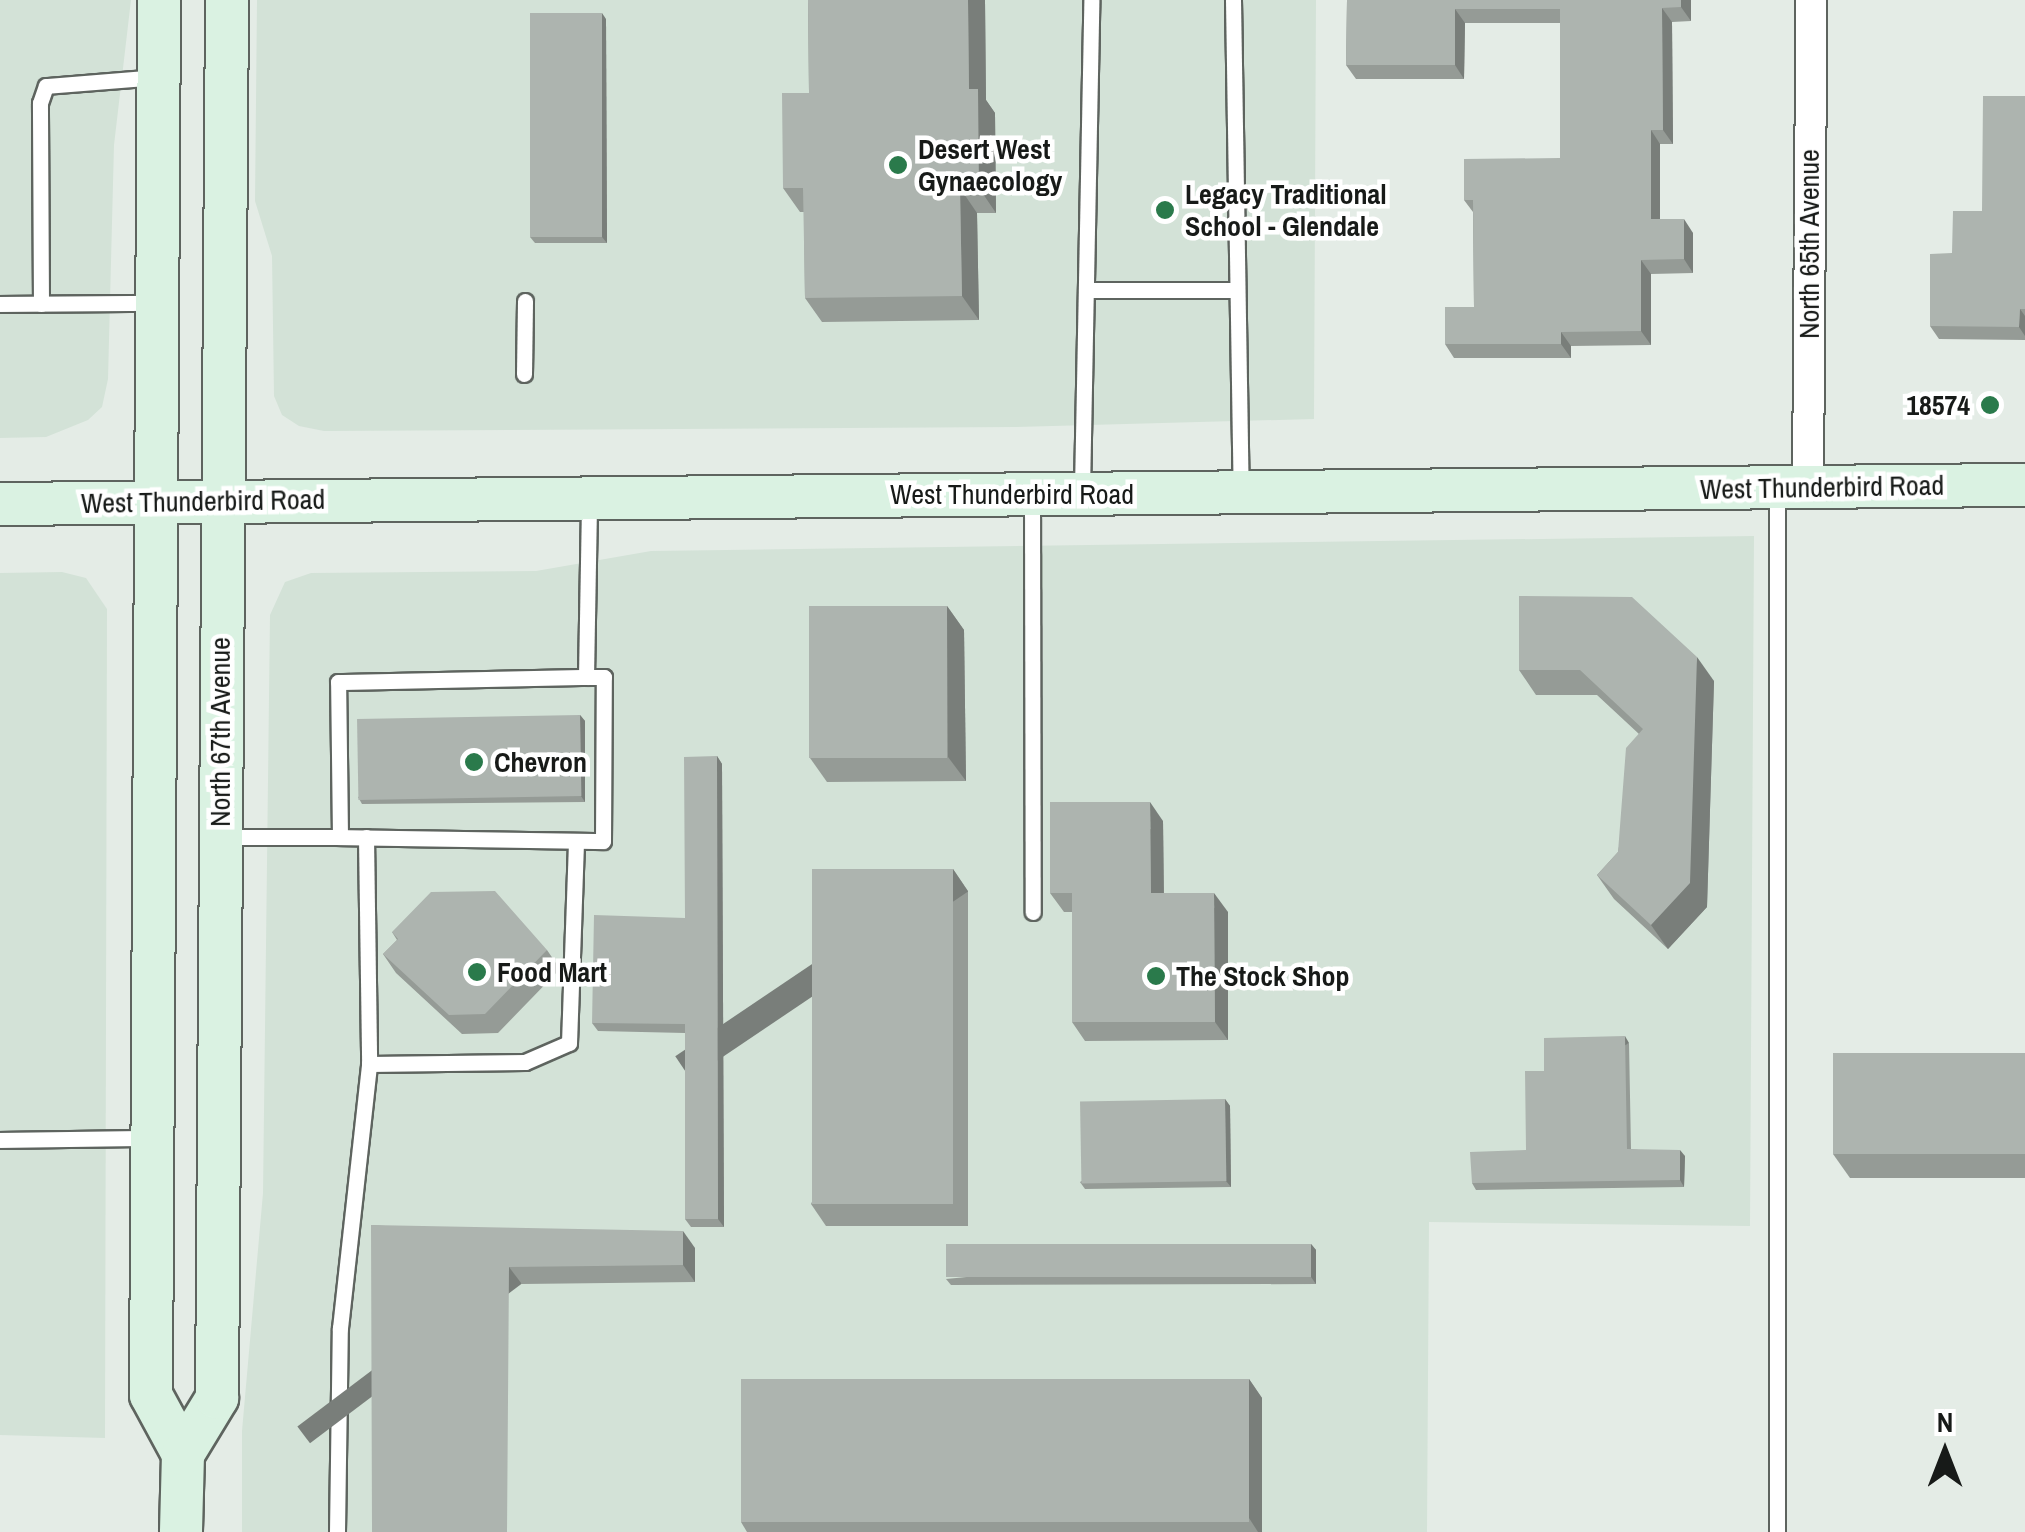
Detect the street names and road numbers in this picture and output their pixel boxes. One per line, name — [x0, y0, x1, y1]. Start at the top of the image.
street label: North 65th Avenue — [1792, 148, 1826, 340]
street label: West Thunderbird Road — [1699, 468, 1945, 506]
street label: West Thunderbird Road — [890, 477, 1134, 511]
street label: West Thunderbird Road — [80, 482, 326, 520]
street label: North 67th Avenue — [203, 636, 237, 828]

